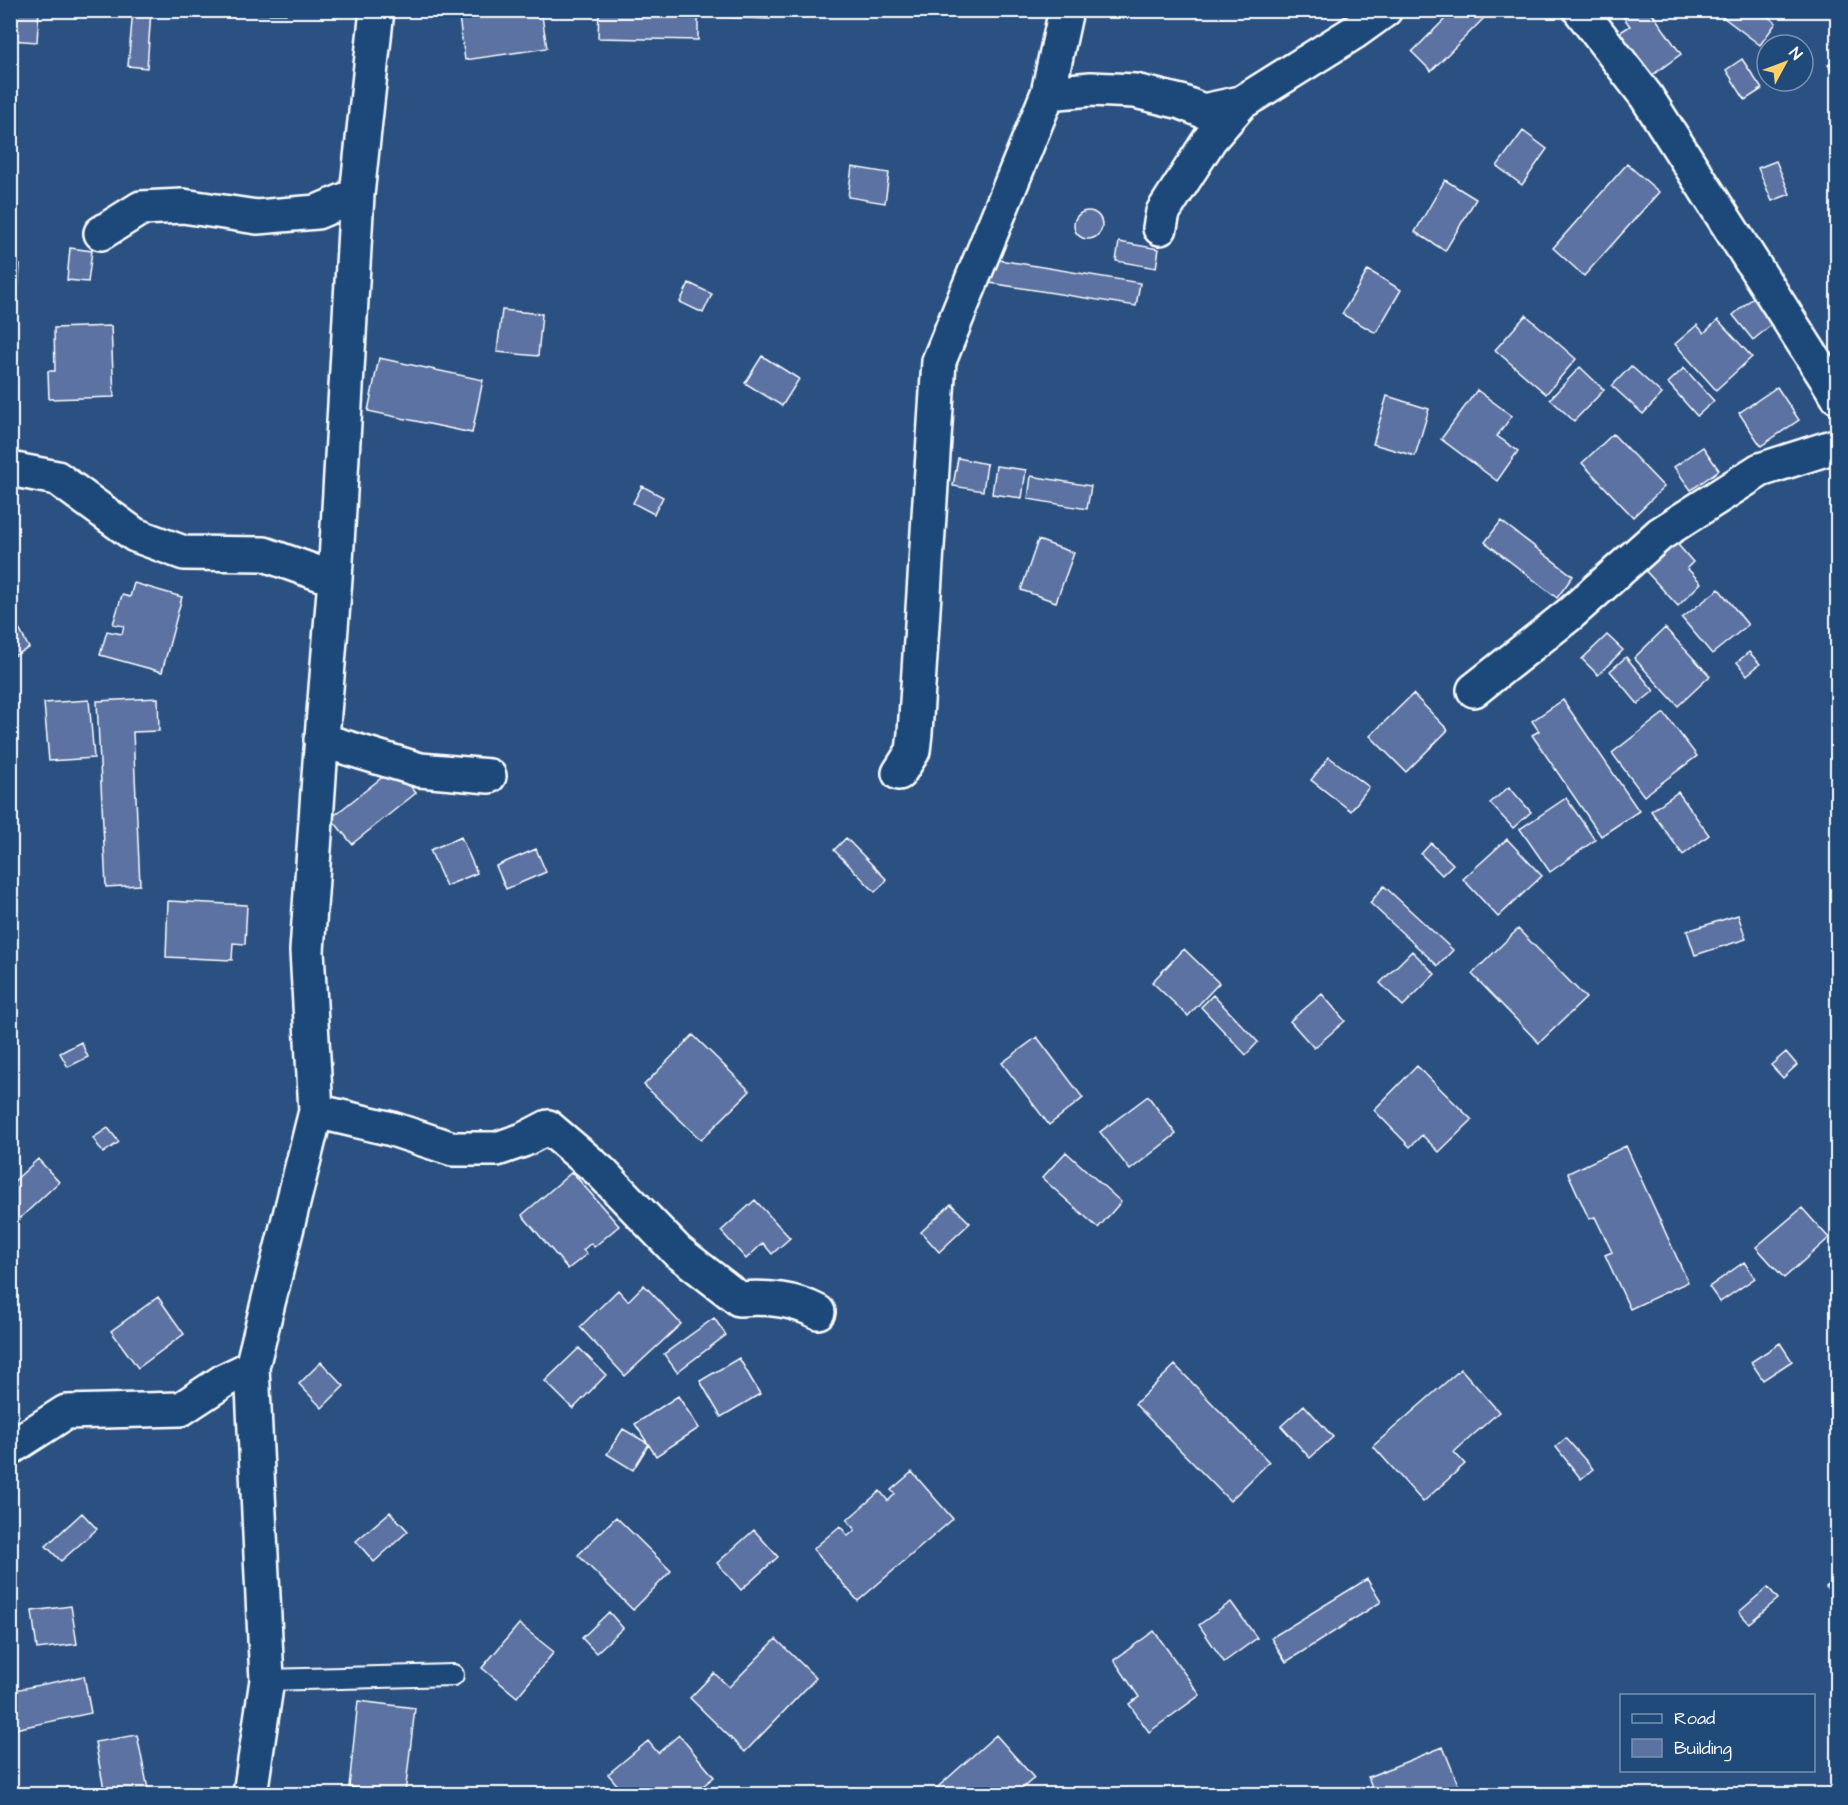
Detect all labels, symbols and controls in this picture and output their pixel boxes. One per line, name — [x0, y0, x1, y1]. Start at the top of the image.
north arrow — [1755, 33, 1815, 93]
text: N — [1784, 43, 1807, 65]
legend — [1620, 1694, 1815, 1772]
text: Road — [1674, 1706, 1715, 1731]
text: Building — [1674, 1736, 1732, 1762]

